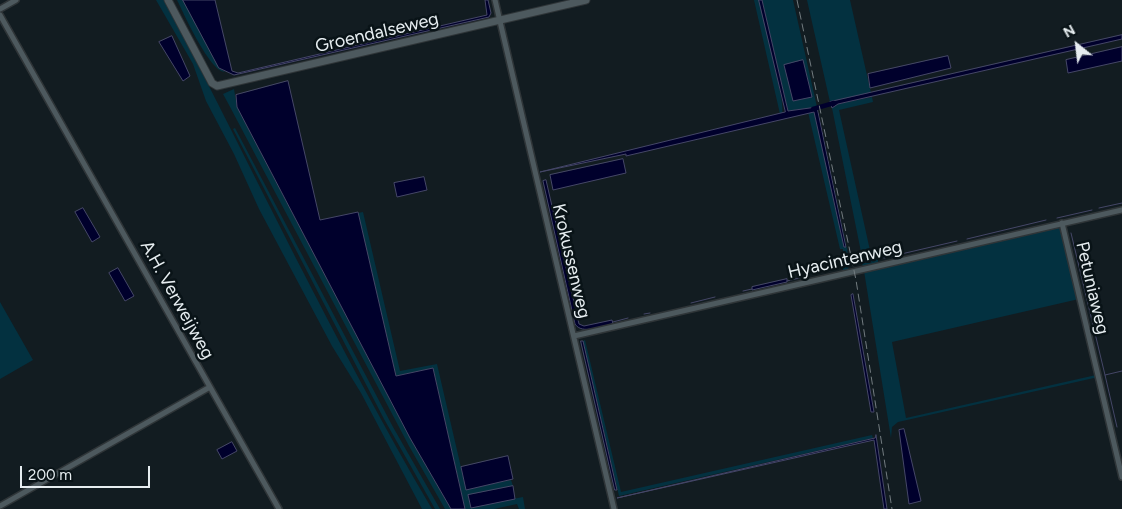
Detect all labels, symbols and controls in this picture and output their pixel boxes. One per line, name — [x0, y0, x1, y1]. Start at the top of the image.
street label: Groendalseweg — [313, 8, 441, 58]
north arrow — [1052, 20, 1102, 70]
text: N — [1061, 21, 1078, 42]
street label: Krokussenweg — [547, 202, 595, 320]
street label: Hyacintenweg — [786, 236, 904, 284]
street label: A.H. Verweijweg — [135, 237, 219, 363]
street label: Petuniaweg — [1071, 240, 1113, 336]
scale bar — [22, 456, 152, 488]
text: 200 m — [28, 466, 72, 484]

